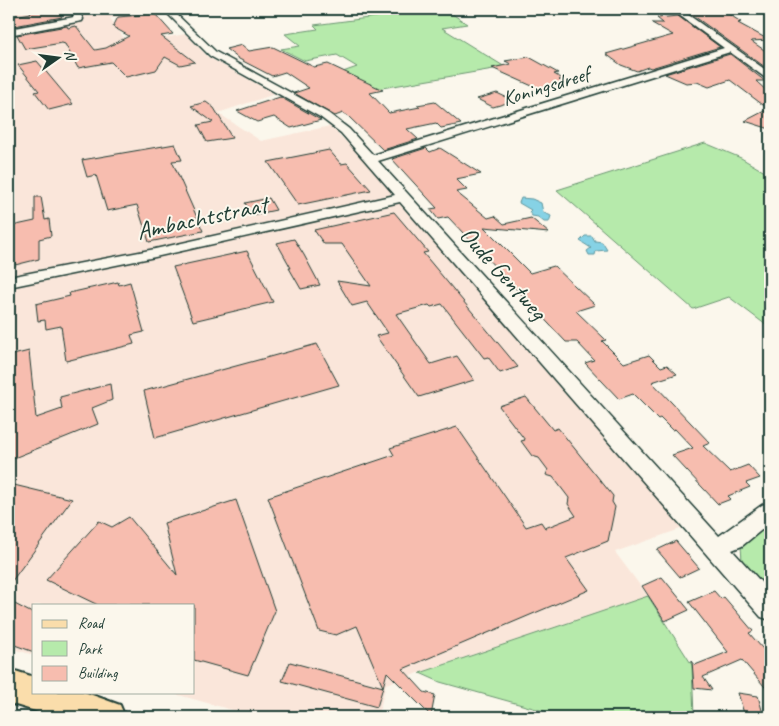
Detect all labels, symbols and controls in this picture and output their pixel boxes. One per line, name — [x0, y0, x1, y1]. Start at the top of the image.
north arrow — [32, 32, 82, 82]
text: N — [61, 49, 80, 63]
street label: Koningsdreef — [499, 59, 597, 112]
street label: Ambachtstraat — [134, 188, 274, 247]
street label: Oude Gentweg — [452, 219, 555, 328]
legend — [32, 604, 195, 694]
text: Road — [78, 614, 105, 633]
text: Park — [78, 640, 103, 659]
text: Building — [78, 664, 118, 683]

